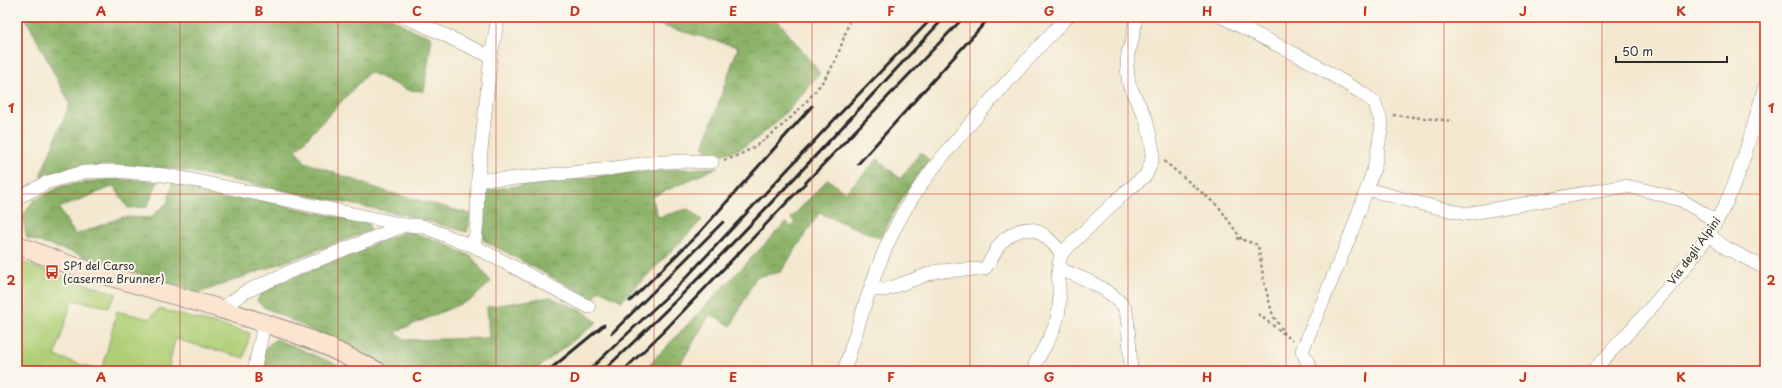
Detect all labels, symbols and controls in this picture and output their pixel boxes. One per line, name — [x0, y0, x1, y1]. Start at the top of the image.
text: A — [96, 1, 106, 20]
text: B — [255, 1, 264, 20]
text: C — [412, 1, 422, 20]
text: D — [570, 1, 580, 20]
text: E — [729, 1, 737, 20]
text: F — [887, 1, 895, 20]
text: G — [1044, 1, 1054, 20]
text: H — [1202, 1, 1212, 20]
text: I — [1363, 1, 1367, 20]
text: J — [1519, 1, 1527, 20]
text: K — [1676, 1, 1686, 20]
scale bar — [1616, 38, 1727, 64]
text: 50 m — [1622, 42, 1653, 60]
text: 1 — [8, 98, 14, 117]
text: 1 — [1768, 98, 1774, 117]
street label: Via degli Alpini — [1663, 213, 1724, 288]
place label: SP1 del Carso (caserma Brunner) — [63, 257, 164, 287]
bus stop icon: SP1 del Carso (caserma Brunner) — [44, 264, 60, 280]
text: 2 — [6, 270, 16, 289]
text: 2 — [1766, 270, 1776, 289]
text: A — [96, 367, 106, 386]
text: B — [255, 367, 264, 386]
text: C — [412, 367, 422, 386]
text: D — [570, 367, 580, 386]
text: E — [729, 367, 737, 386]
text: F — [887, 367, 895, 386]
text: G — [1044, 367, 1054, 386]
text: H — [1202, 367, 1212, 386]
text: I — [1363, 367, 1367, 386]
text: J — [1519, 367, 1527, 386]
text: K — [1676, 367, 1686, 386]

